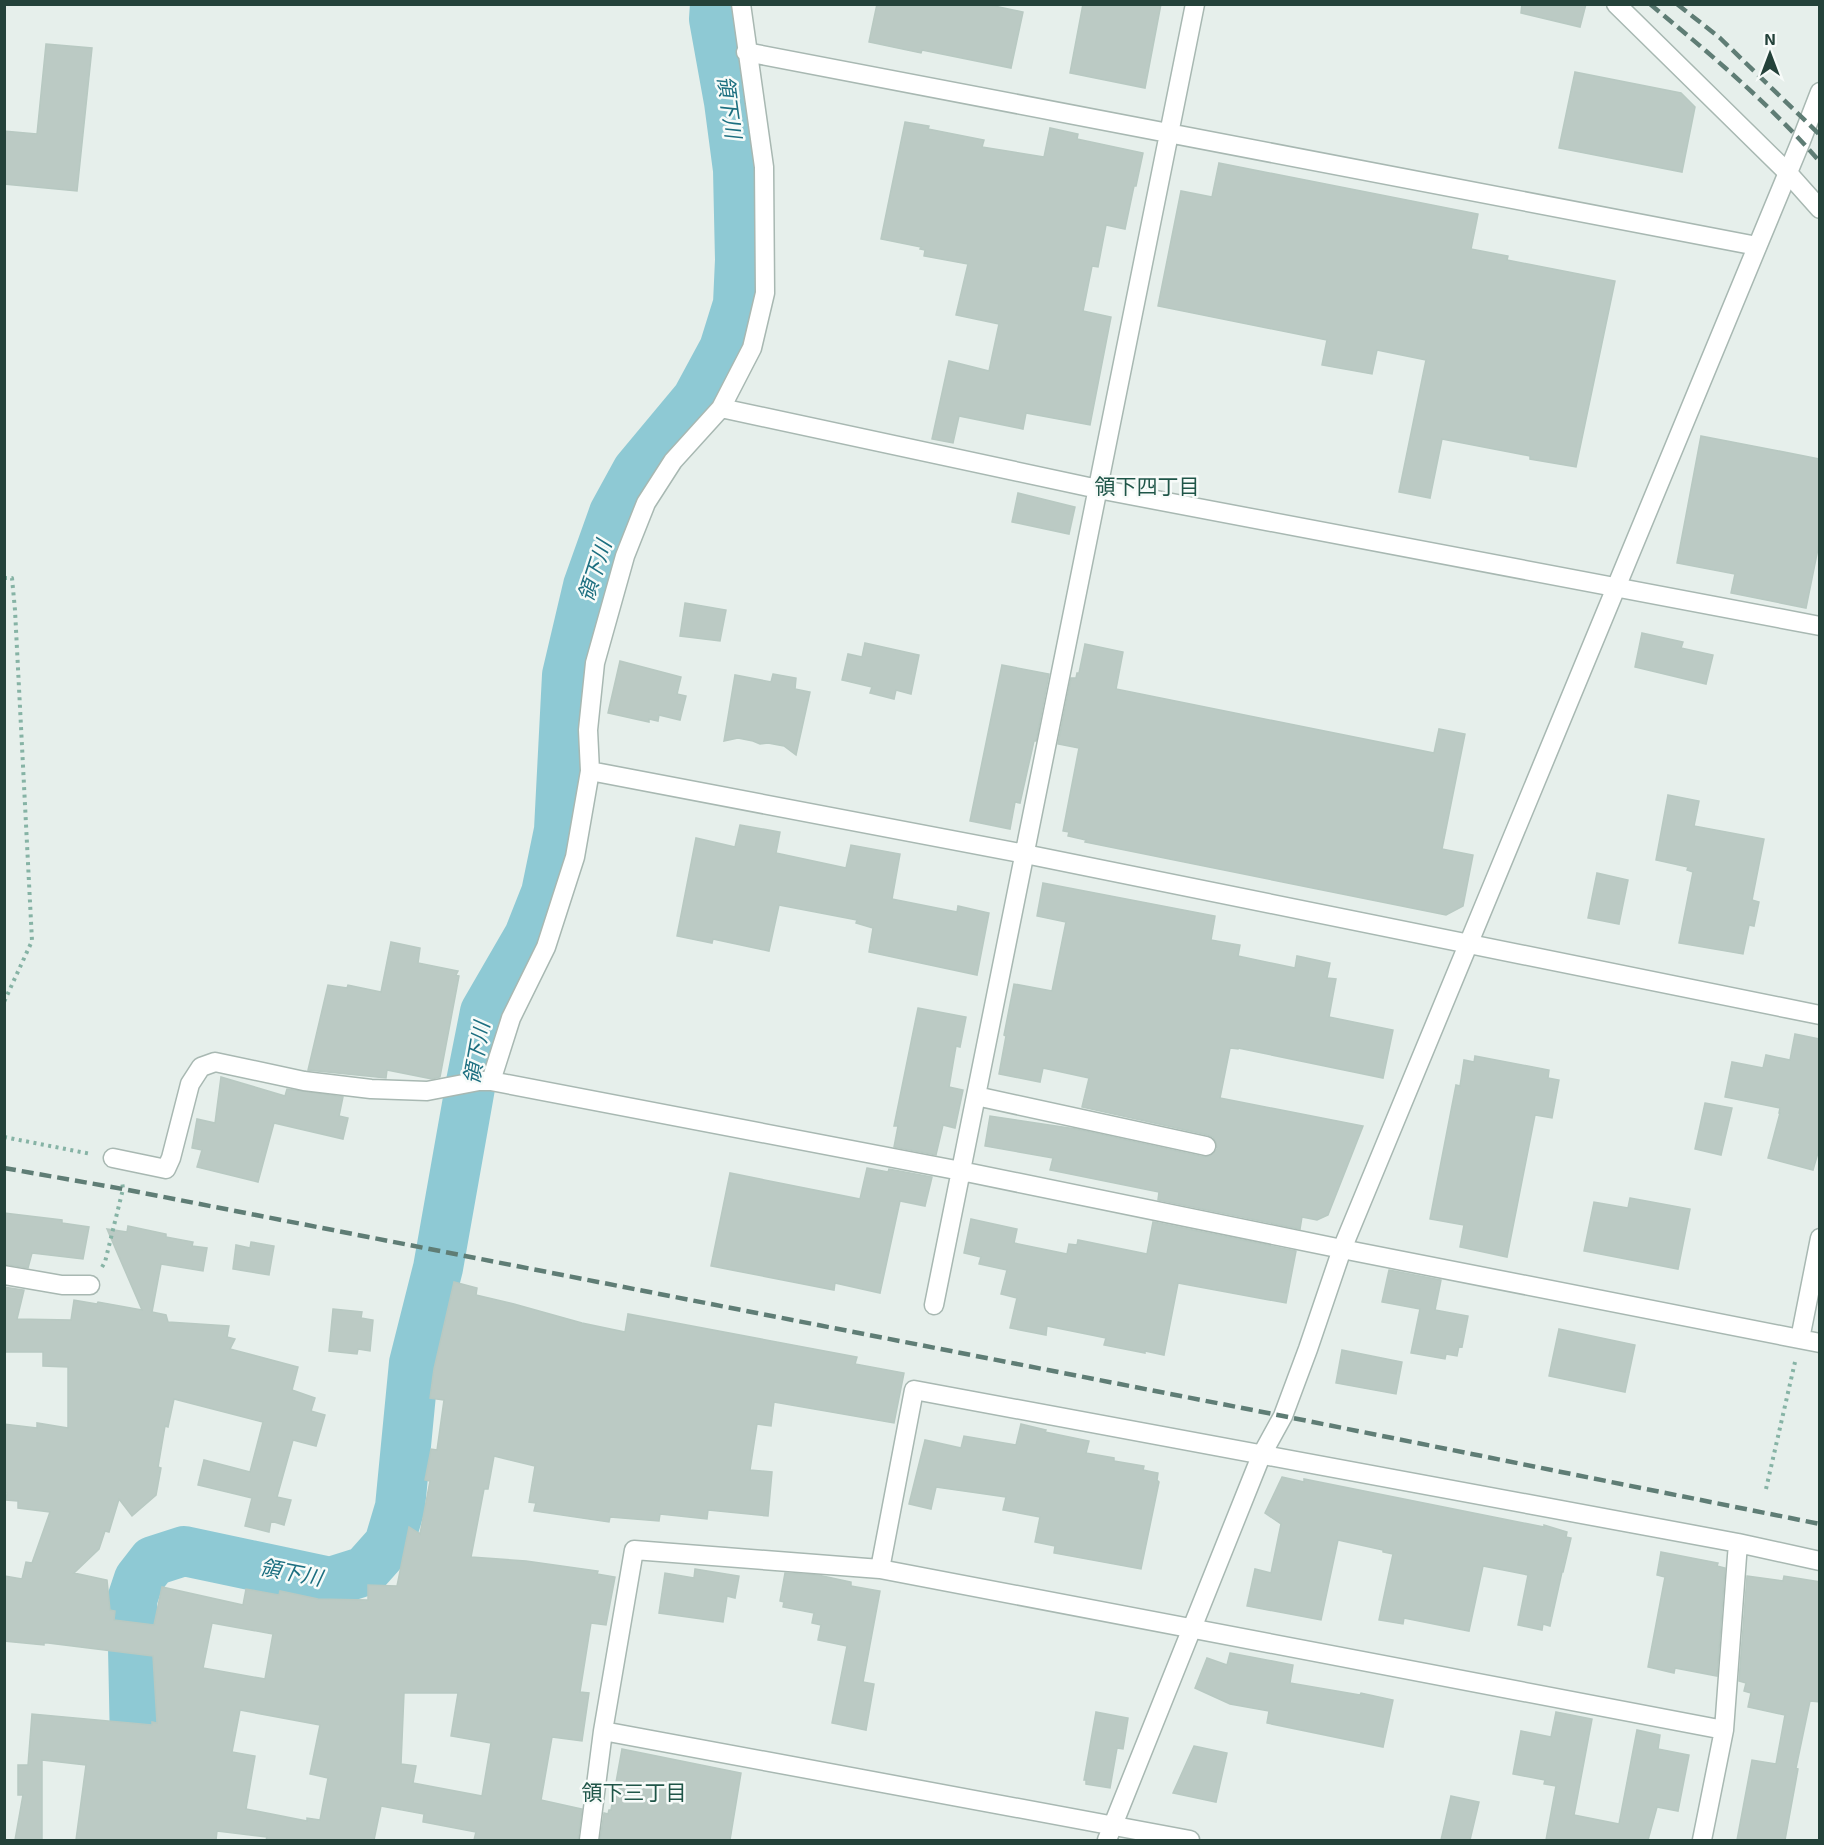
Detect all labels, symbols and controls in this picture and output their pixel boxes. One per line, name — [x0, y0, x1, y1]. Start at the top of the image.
north arrow — [1740, 24, 1800, 84]
text: N — [1764, 29, 1776, 48]
water label: 領下川 — [714, 74, 748, 142]
district label: 領下四丁目 — [1095, 473, 1200, 498]
water label: 領下川 — [572, 535, 616, 604]
water label: 領下川 — [458, 1018, 494, 1086]
water label: 領下川 — [258, 1553, 327, 1590]
district label: 領下三丁目 — [582, 1779, 687, 1804]

